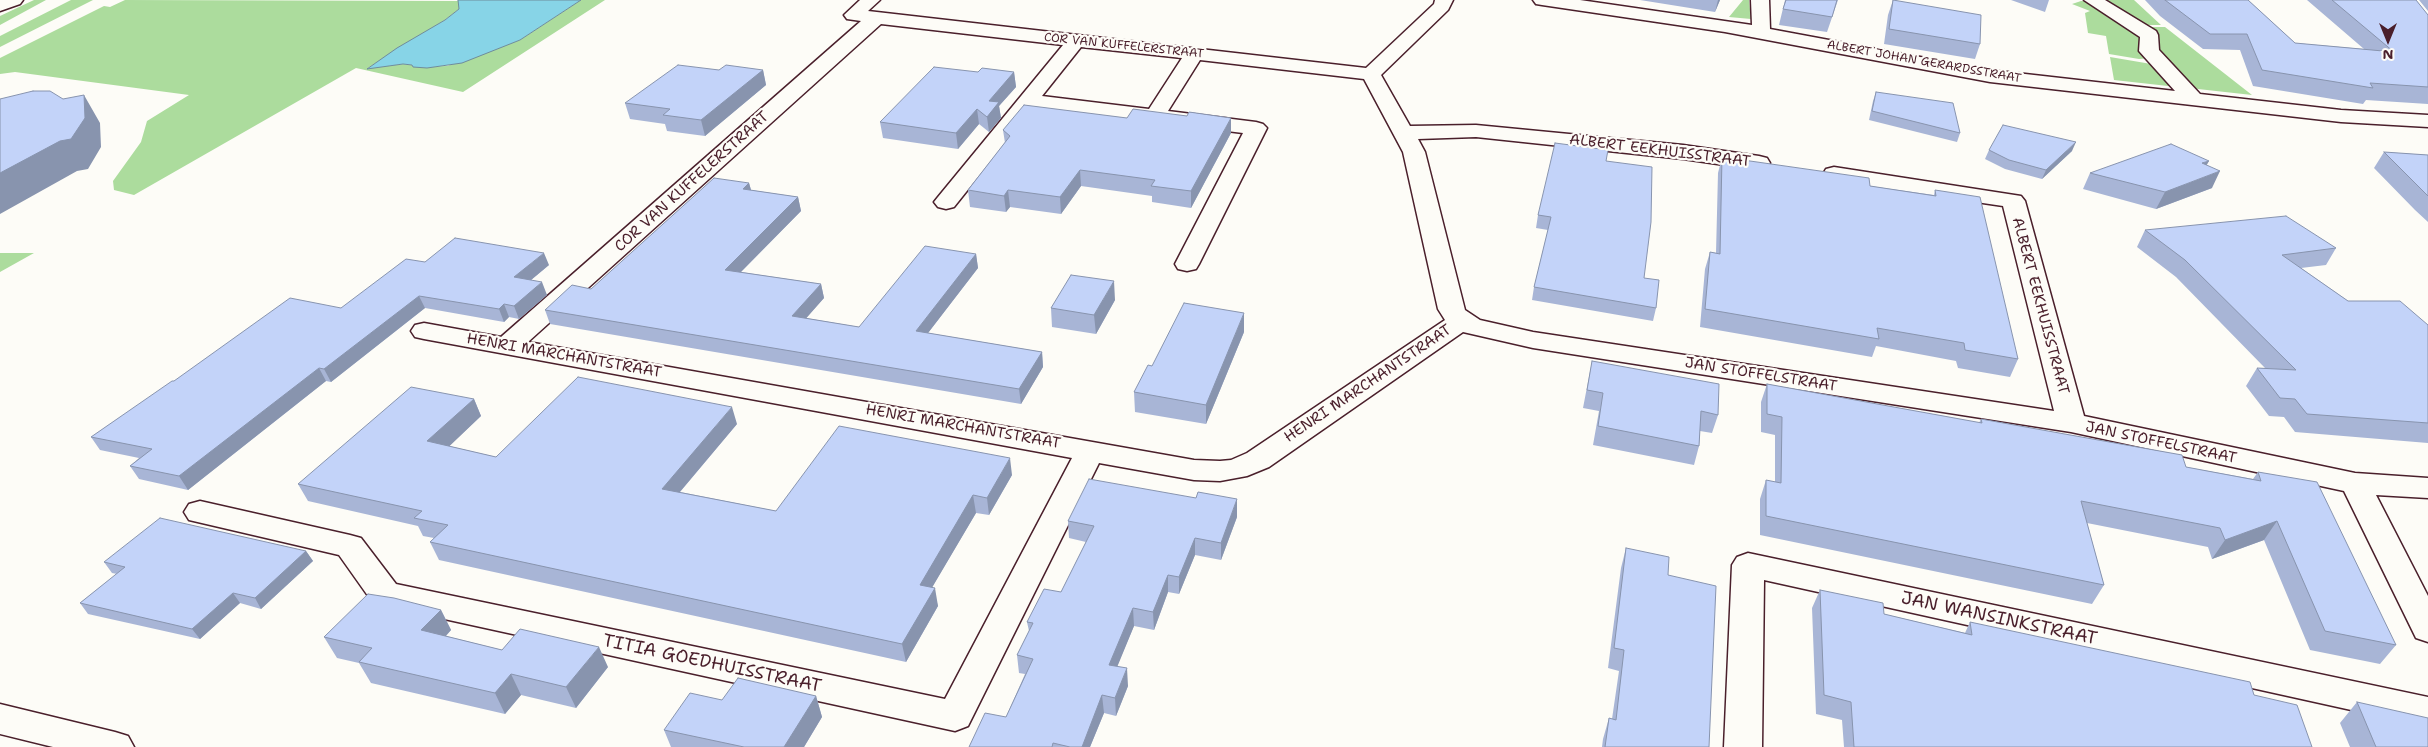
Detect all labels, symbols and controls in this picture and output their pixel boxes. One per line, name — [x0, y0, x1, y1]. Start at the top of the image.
north arrow — [2363, 15, 2413, 65]
street label: COR VAN KUFFELERSTRAAT — [1043, 30, 1205, 62]
street label: ALBERT JOHAN GERARDSSTRAAT — [1826, 38, 2022, 86]
text: N — [2382, 46, 2394, 64]
street label: COR VAN KUFFELERSTRAAT — [611, 108, 773, 256]
street label: ALBERT EEKHUISSTRAAT — [1568, 131, 1752, 171]
street label: ALBERT EEKHUISSTRAAT — [2008, 215, 2072, 397]
street label: HENRI MARCHANTSTRAAT — [1281, 321, 1455, 447]
street label: HENRI MARCHANTSTRAAT — [465, 330, 663, 382]
street label: JAN STOFFELSTRAAT — [1683, 354, 1839, 396]
street label: HENRI MARCHANTSTRAAT — [864, 401, 1062, 453]
street label: JAN STOFFELSTRAAT — [2084, 418, 2238, 468]
street label: JAN WANSINKSTRAAT — [1899, 588, 2099, 650]
street label: TITIA GOEDHUISSTRAAT — [601, 630, 823, 698]

